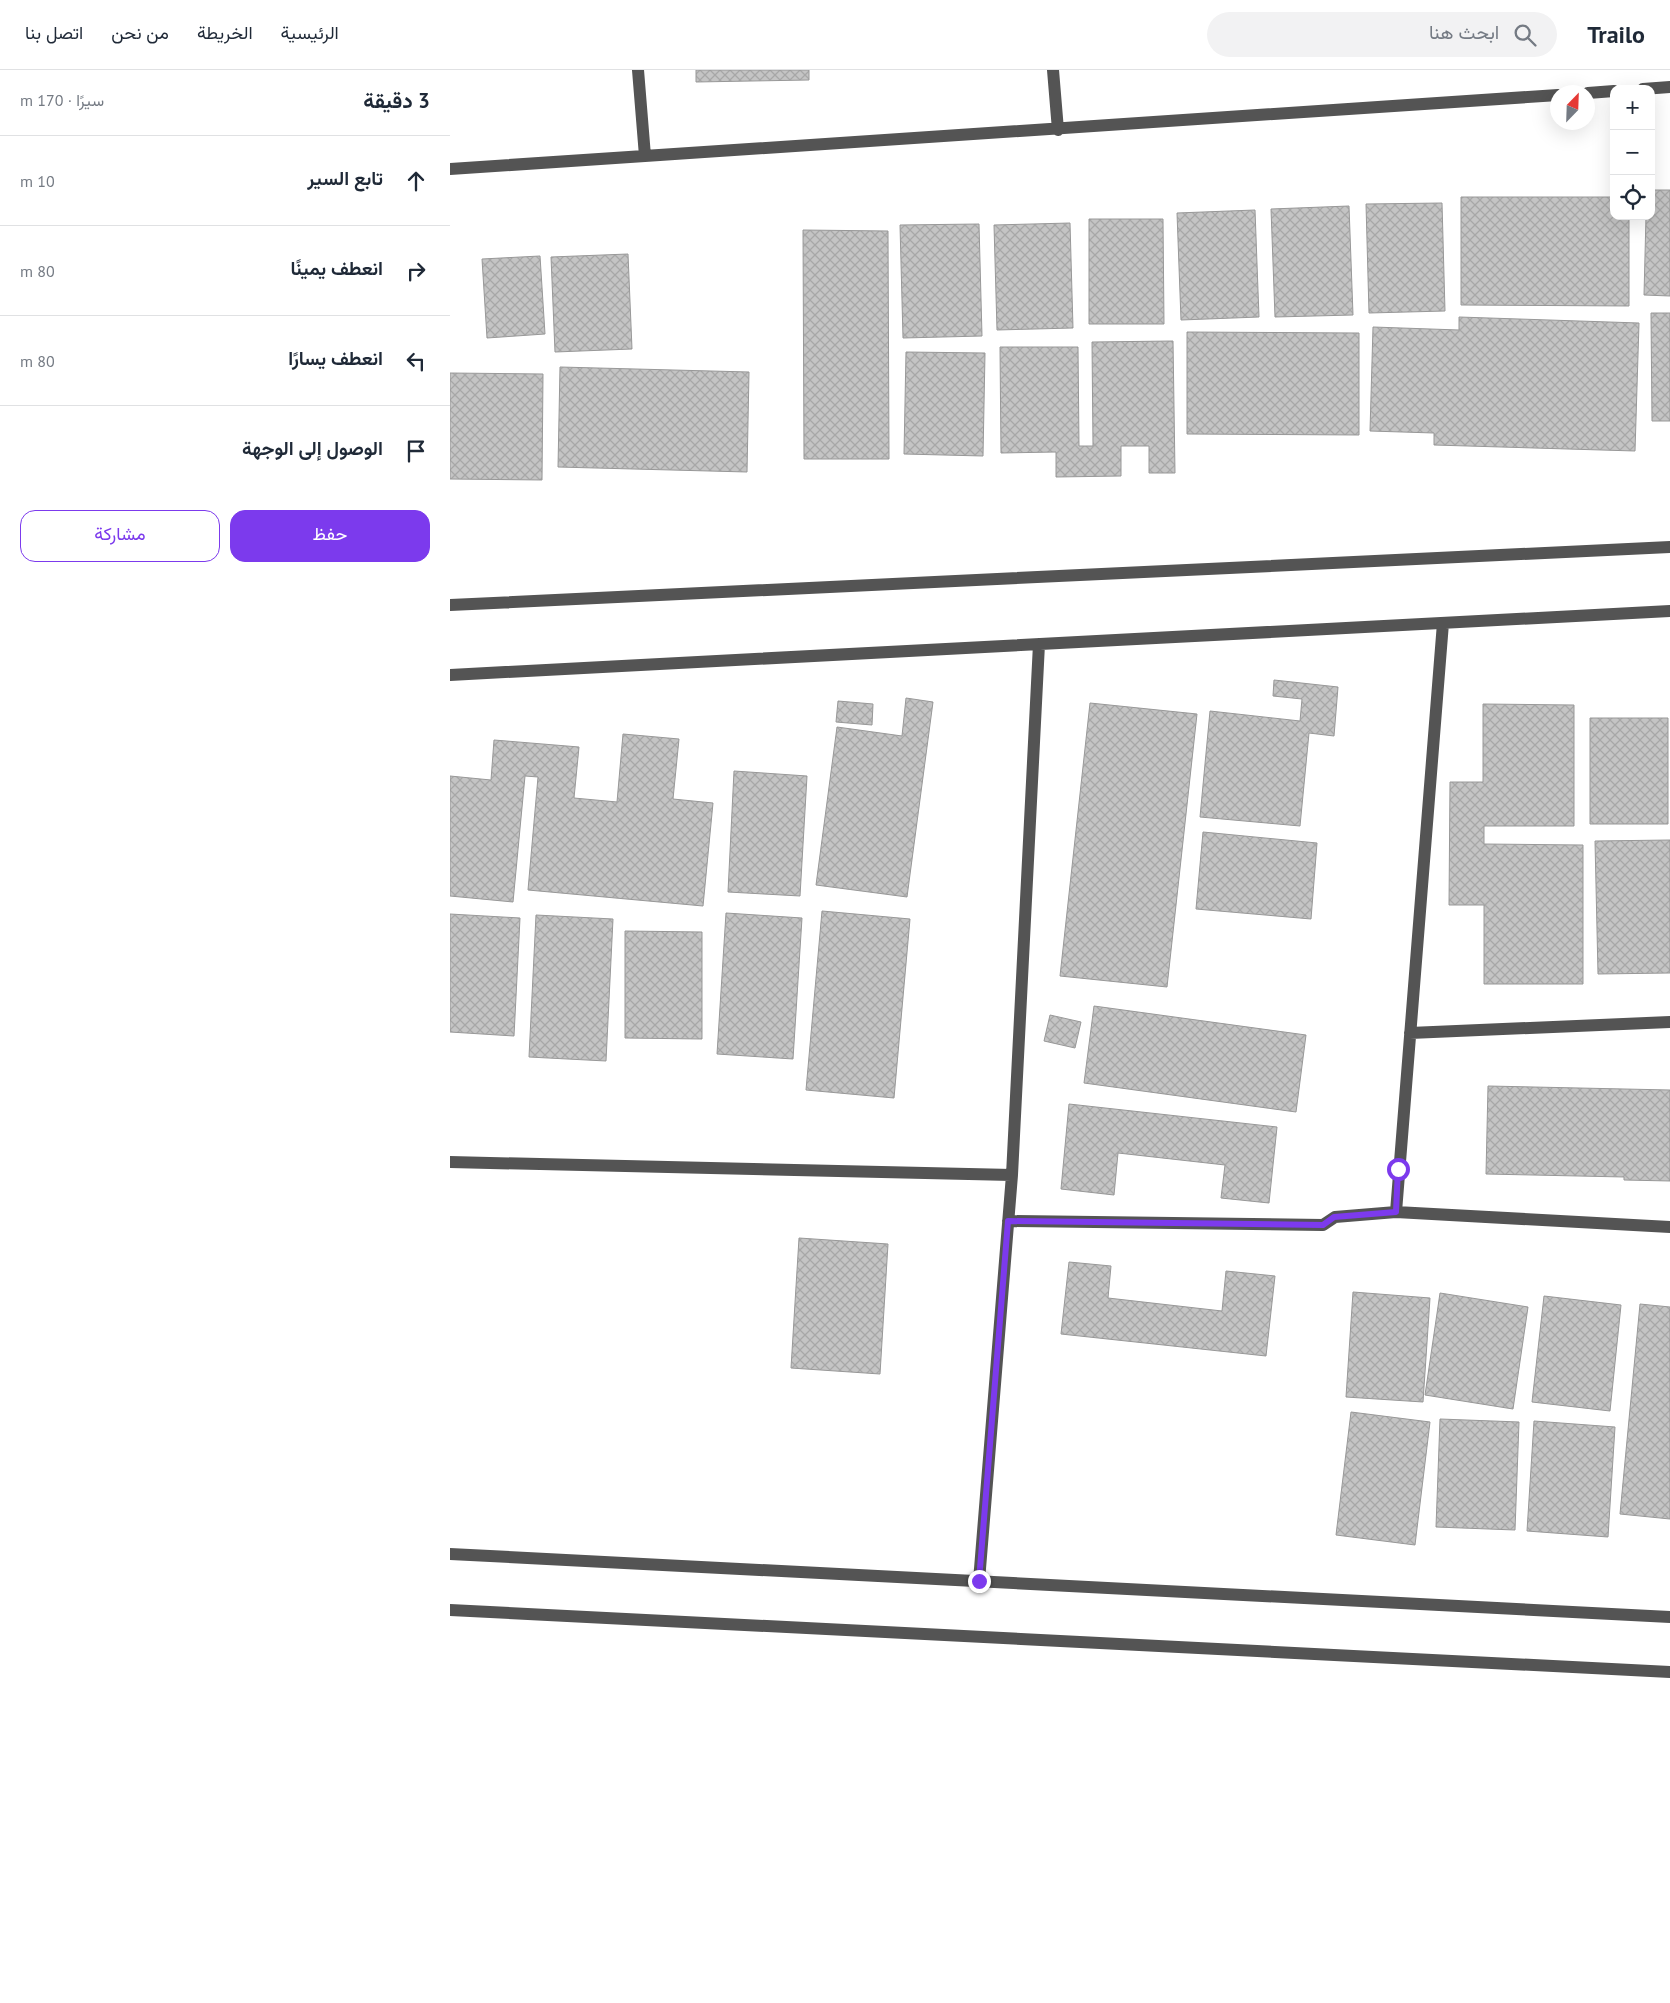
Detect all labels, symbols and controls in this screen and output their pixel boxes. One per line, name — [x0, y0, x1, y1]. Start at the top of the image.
search box — [1207, 12, 1557, 57]
text: Trailo — [1587, 19, 1645, 50]
text: ابحث هنا — [1429, 20, 1499, 44]
text: اتصل بنا — [25, 21, 83, 44]
text: من نحن — [111, 21, 169, 44]
text: الخريطة — [197, 21, 253, 44]
text: الرئيسية — [281, 21, 339, 44]
icon: search — [1511, 21, 1539, 49]
north arrow — [1550, 85, 1595, 130]
map controls — [1610, 85, 1655, 220]
button: + — [1610, 85, 1655, 130]
text: 3 دقيقة — [363, 87, 430, 114]
text: سيرًا · 170 m — [20, 90, 104, 110]
button: − — [1610, 130, 1655, 175]
text: تابع السير — [307, 166, 383, 190]
icon: ahead — [402, 167, 430, 195]
text: 10 m — [20, 171, 55, 191]
button: locate — [1610, 175, 1655, 220]
text: انعطف يمينًا — [291, 256, 383, 280]
icon: right — [402, 257, 430, 285]
text: 80 m — [20, 261, 55, 281]
text: انعطف يسارًا — [288, 346, 383, 370]
icon: left — [402, 347, 430, 375]
text: 80 m — [20, 351, 55, 371]
text: الوصول إلى الوجهة — [242, 436, 383, 460]
icon: arrive — [402, 437, 430, 465]
button: مشاركة — [20, 510, 220, 562]
button: حفظ — [230, 510, 430, 562]
route start — [1387, 1158, 1410, 1181]
route end — [968, 1570, 991, 1593]

